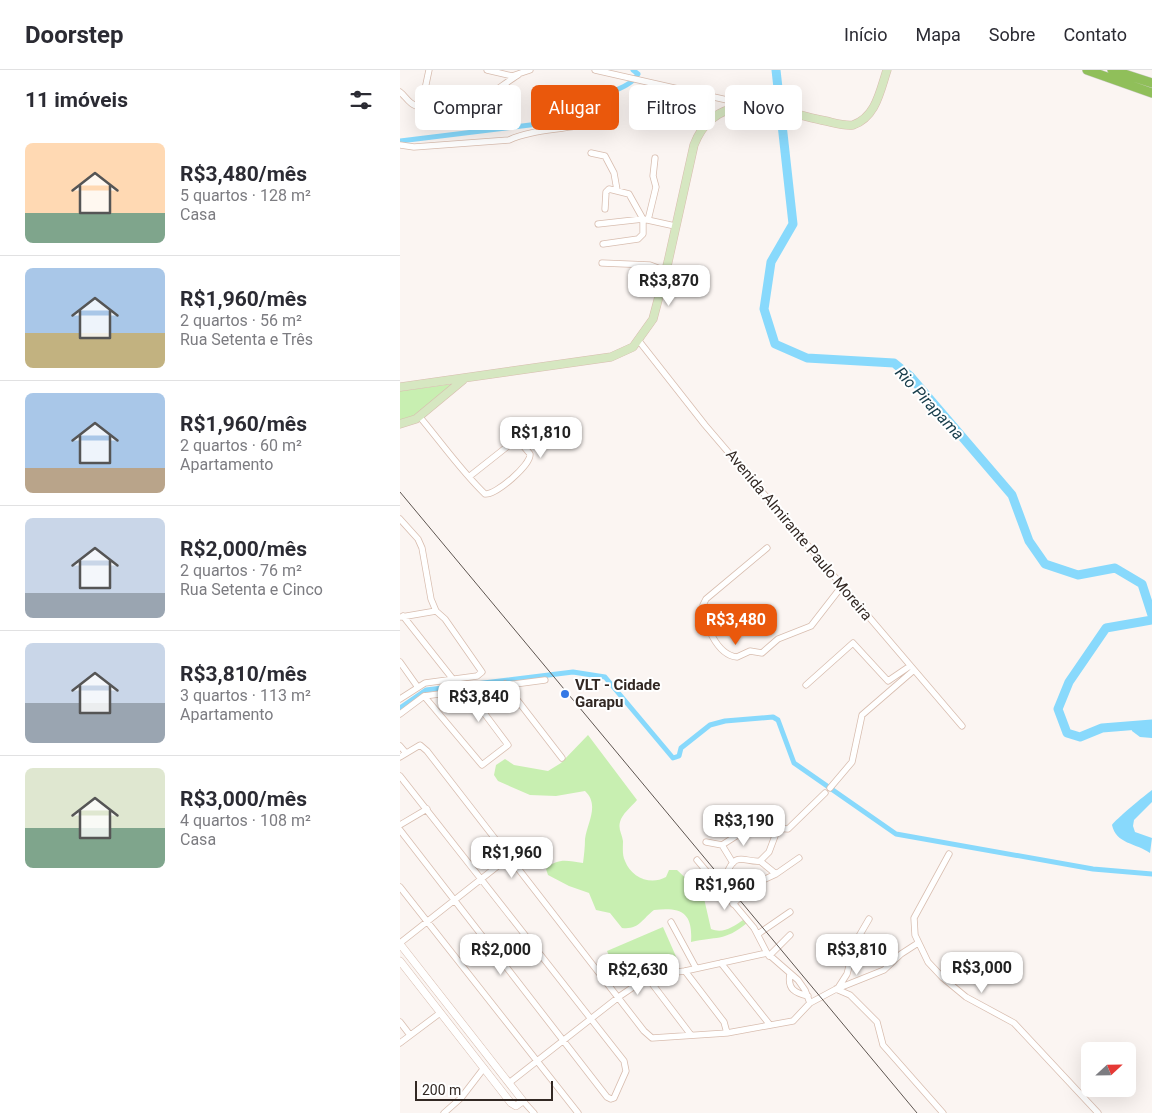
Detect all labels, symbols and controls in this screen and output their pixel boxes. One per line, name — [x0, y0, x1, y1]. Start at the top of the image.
text: Doorstep — [25, 21, 123, 49]
text: Início — [844, 24, 887, 45]
text: Mapa — [915, 24, 961, 45]
text: Sobre — [989, 24, 1035, 45]
text: Contato — [1063, 24, 1127, 45]
chip: Comprar — [415, 85, 521, 130]
chip: Alugar — [531, 85, 619, 130]
chip: Filtros — [629, 85, 715, 130]
chip: Novo — [725, 85, 802, 130]
icon: filters — [347, 86, 375, 114]
text: 11 imóveis — [25, 88, 128, 112]
text: R$3,480/mês — [180, 162, 307, 186]
icon: home — [65, 163, 125, 223]
text: 5 quartos · 128 m² — [180, 186, 311, 205]
text: Casa — [180, 205, 216, 224]
pin: R$3,870 — [623, 264, 715, 307]
text: R$3,870 — [639, 271, 699, 290]
text: R$1,960/mês — [180, 287, 307, 311]
icon: home — [65, 288, 125, 348]
text: 2 quartos · 56 m² — [180, 311, 302, 330]
text: Rua Setenta e Três — [180, 330, 313, 349]
water label: Rio Pirapama — [891, 363, 968, 444]
text: R$1,960/mês — [180, 412, 307, 436]
icon: home — [65, 413, 125, 473]
pin: R$1,810 — [495, 416, 587, 459]
text: R$1,810 — [511, 423, 571, 442]
text: 2 quartos · 60 m² — [180, 436, 302, 455]
street label: Avenida Almirante Paulo Moreira — [722, 446, 876, 624]
text: Apartamento — [180, 455, 273, 474]
text: R$2,000/mês — [180, 537, 307, 561]
icon: home — [65, 538, 125, 598]
text: 2 quartos · 76 m² — [180, 561, 302, 580]
text: Rua Setenta e Cinco — [180, 580, 323, 599]
pin: R$3,480 — [690, 604, 782, 646]
text: R$3,480 — [706, 610, 766, 629]
text: R$3,810/mês — [180, 662, 307, 686]
icon: home — [65, 663, 125, 723]
place label: VLT - Cidade Garapu — [575, 676, 660, 711]
pin: R$3,840 — [433, 680, 525, 723]
text: 3 quartos · 113 m² — [180, 686, 311, 705]
text: R$3,840 — [449, 687, 509, 706]
marker: VLT - Cidade Garapu — [559, 688, 571, 700]
text: Apartamento — [180, 705, 273, 724]
text: R$3,000/mês — [180, 787, 307, 811]
icon: home — [65, 788, 125, 848]
pin: R$3,190 — [698, 804, 790, 847]
text: 4 quartos · 108 m² — [180, 811, 311, 830]
text: R$3,190 — [714, 811, 774, 830]
text: Casa — [180, 830, 216, 849]
pin: R$1,960 — [466, 836, 558, 879]
text: R$1,960 — [482, 843, 542, 862]
pin: R$1,960 — [679, 868, 771, 911]
text: R$1,960 — [695, 875, 755, 894]
pin: R$2,000 — [455, 934, 547, 976]
pin: R$3,810 — [811, 934, 903, 976]
text: R$2,000 — [471, 940, 531, 959]
text: R$3,810 — [827, 940, 887, 959]
pin: R$3,000 — [936, 952, 1028, 994]
pin: R$2,630 — [592, 954, 684, 996]
text: R$3,000 — [952, 958, 1012, 977]
text: R$2,630 — [608, 960, 668, 979]
north arrow — [1081, 1042, 1136, 1098]
map controls — [1081, 1042, 1136, 1097]
scale bar — [415, 1078, 552, 1101]
text: 200 m — [422, 1082, 461, 1098]

